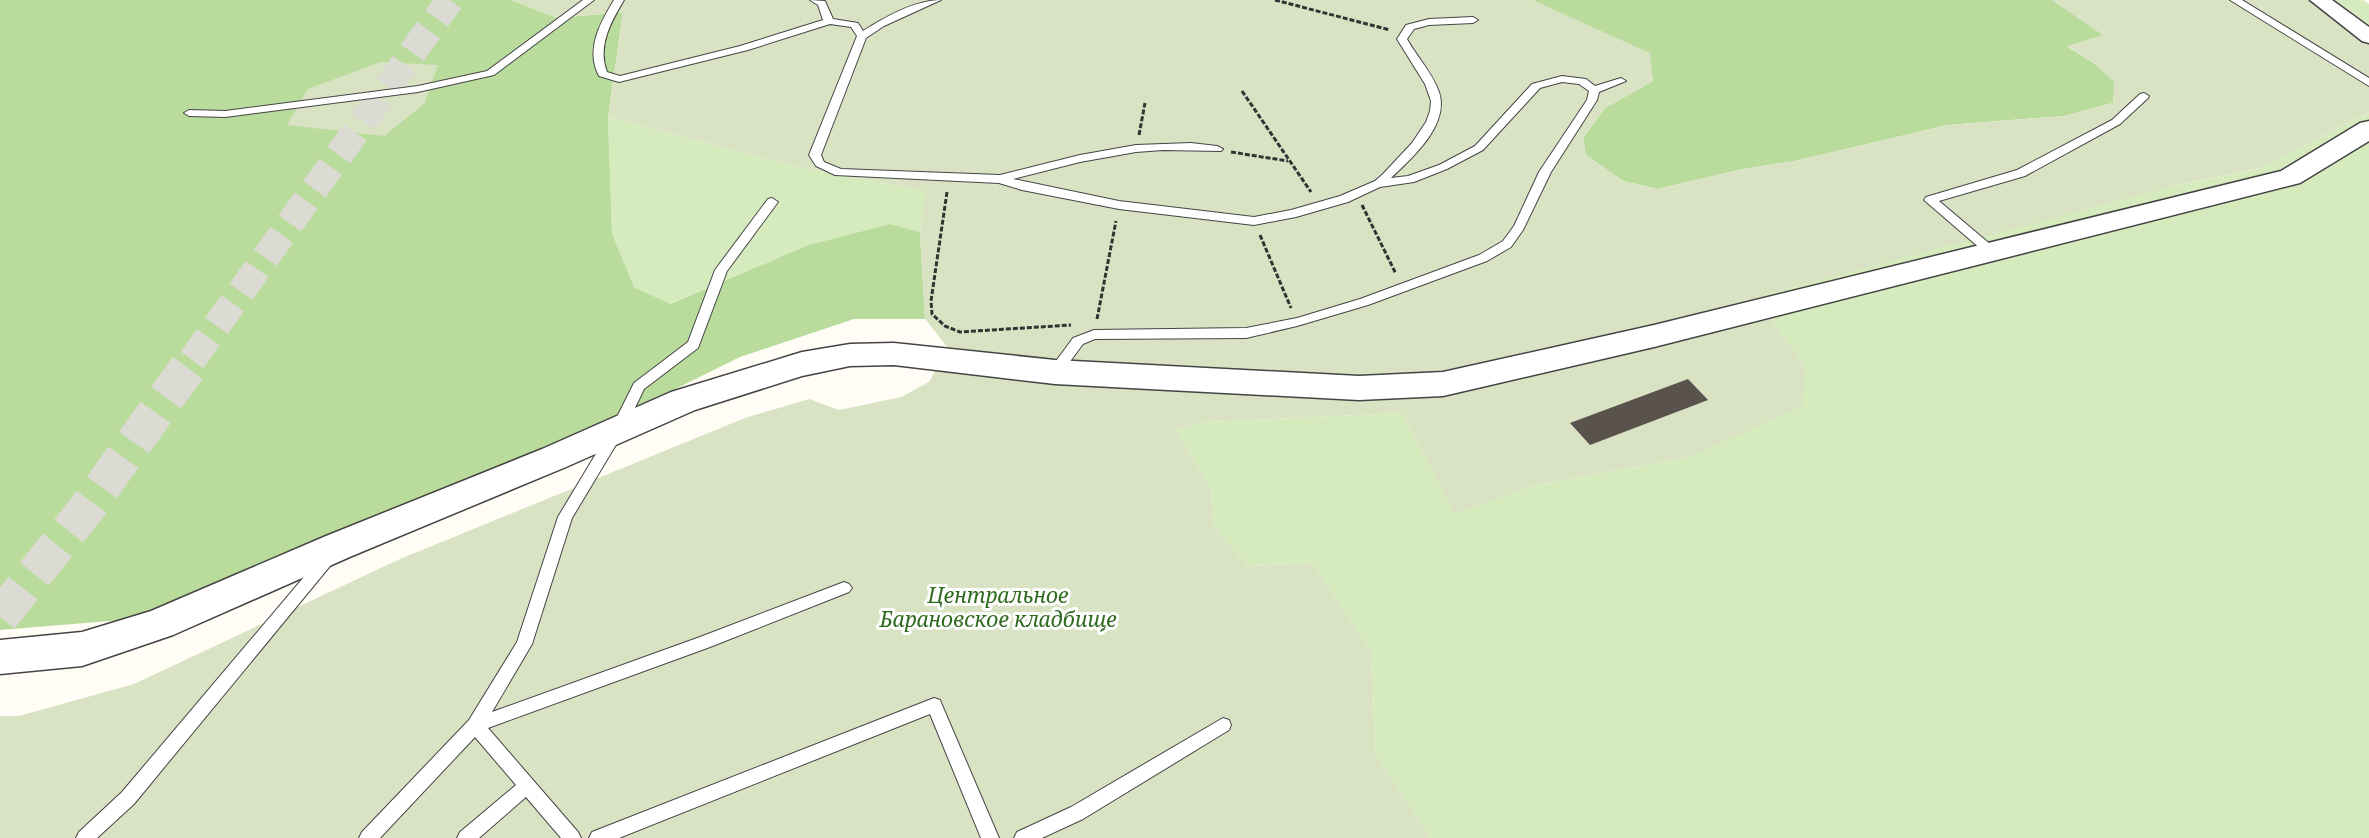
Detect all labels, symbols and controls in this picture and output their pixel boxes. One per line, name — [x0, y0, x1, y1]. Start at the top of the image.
park label: Центральное Барановское кладбище — [878, 581, 1117, 633]

